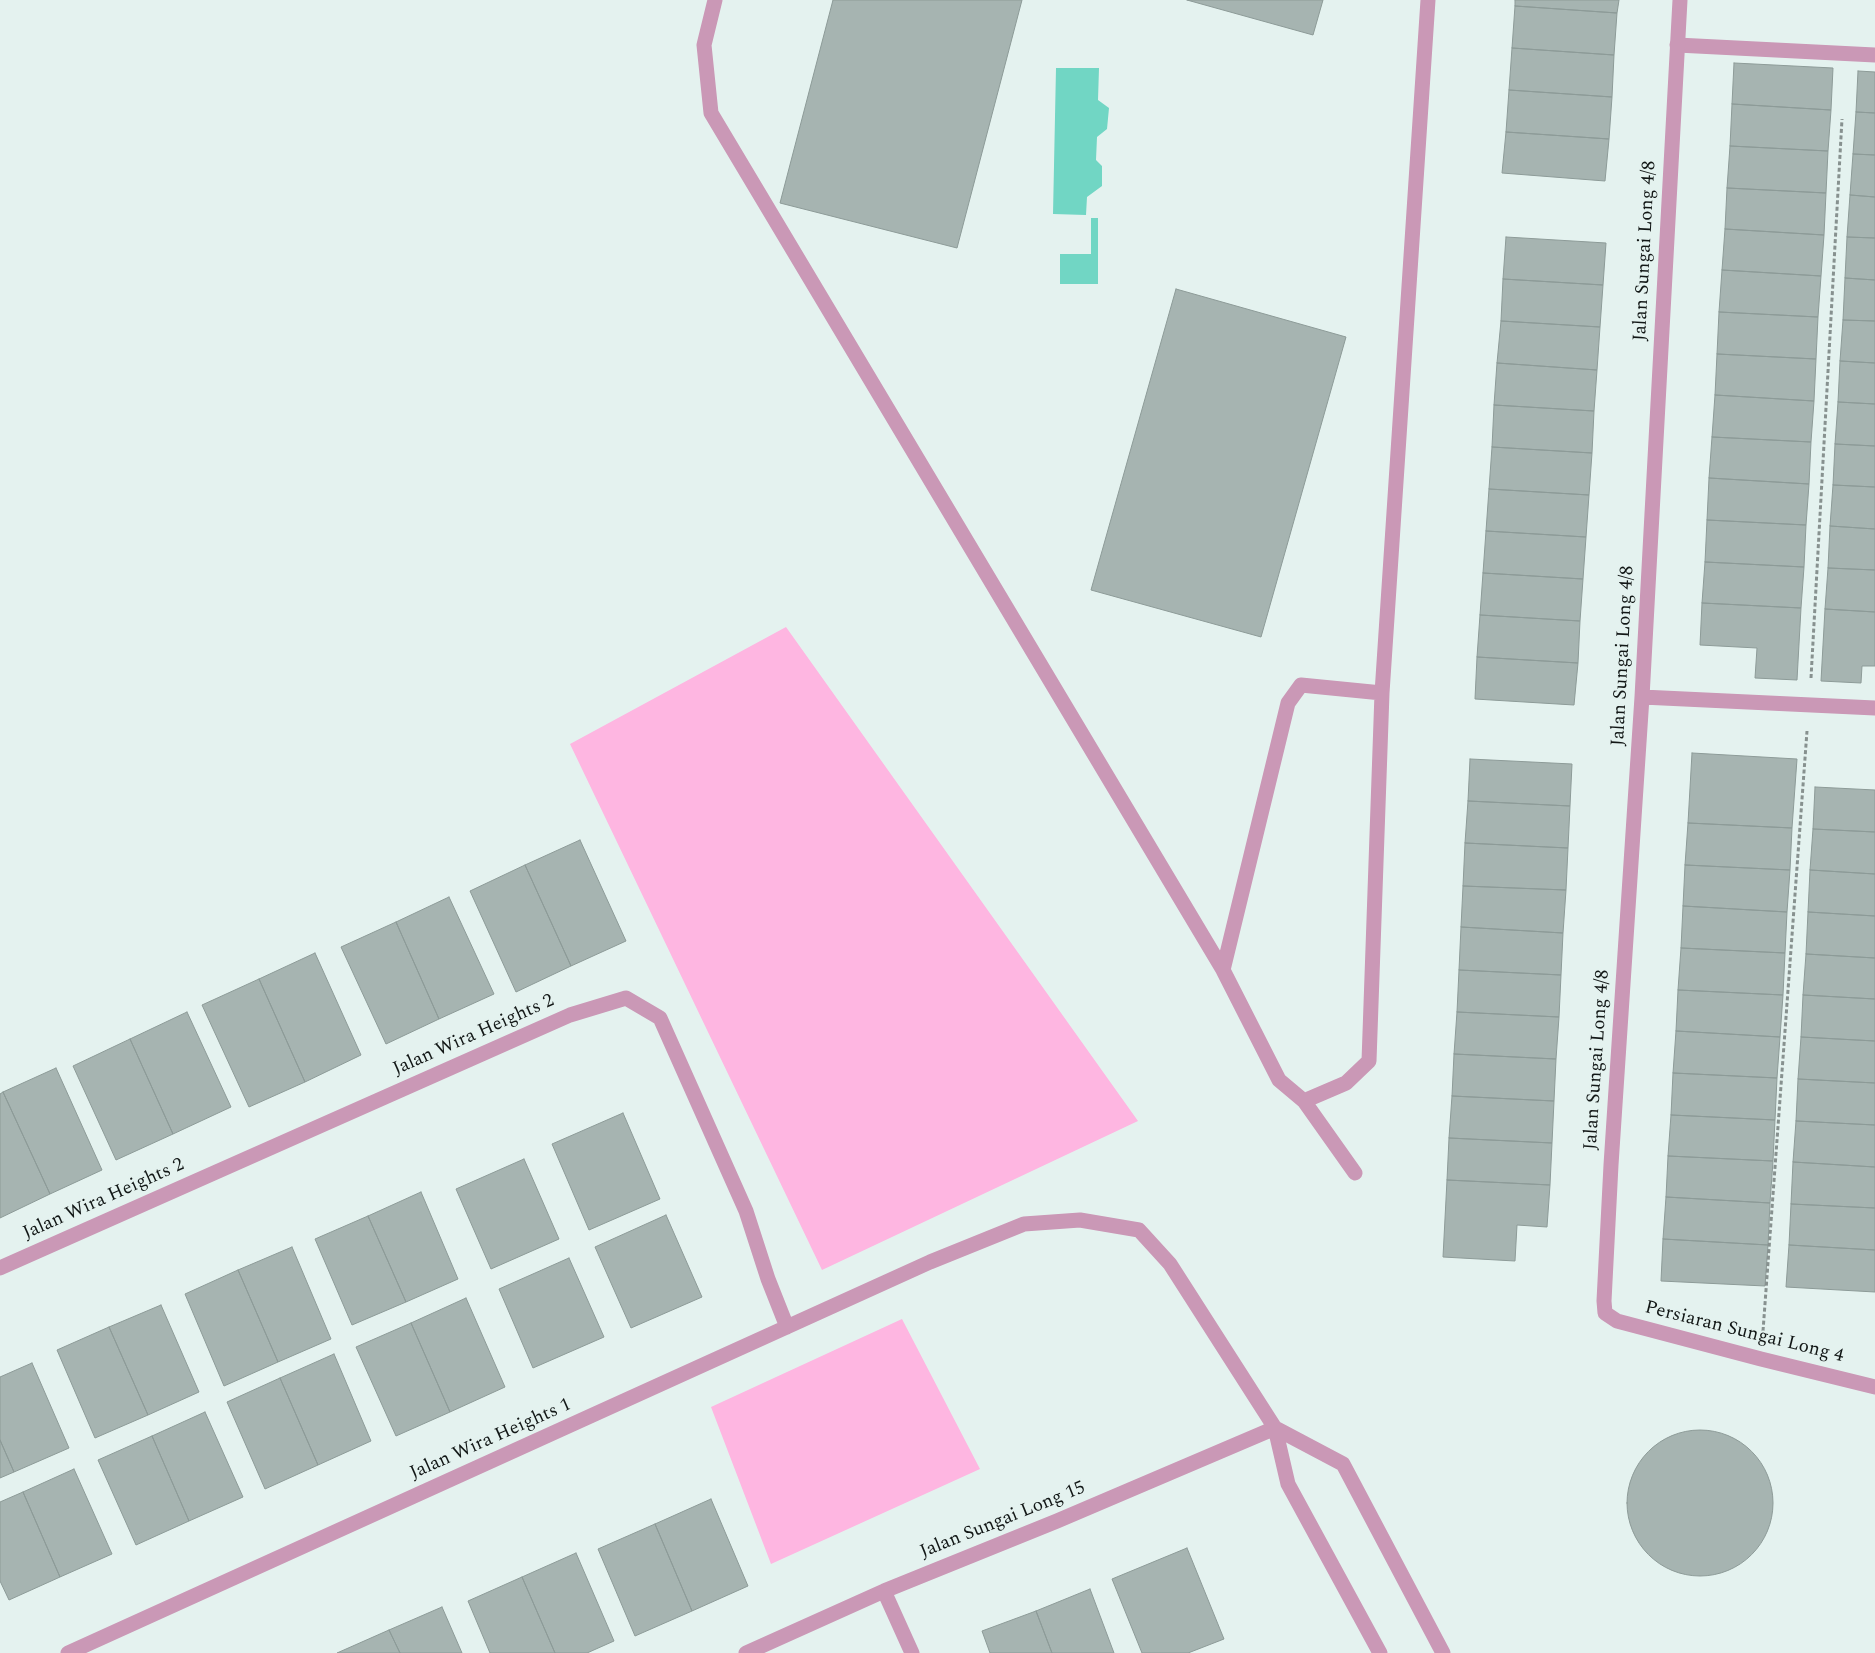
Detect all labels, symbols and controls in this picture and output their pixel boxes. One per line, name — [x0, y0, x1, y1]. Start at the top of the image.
street label: Jalan Sungai Long 4/8 — [1630, 160, 1662, 342]
street label: Jalan Sungai Long 4/8 — [1608, 565, 1640, 747]
street label: Jalan Sungai Long 4/8 — [1580, 969, 1616, 1151]
street label: Jalan Wira Heights 2 — [390, 990, 558, 1082]
street label: Jalan Wira Heights 2 — [20, 1154, 188, 1246]
street label: Persiaran Sungai Long 4 — [1642, 1297, 1846, 1369]
street label: Jalan Wira Heights 1 — [407, 1394, 575, 1486]
street label: Jalan Sungai Long 15 — [917, 1477, 1089, 1565]

